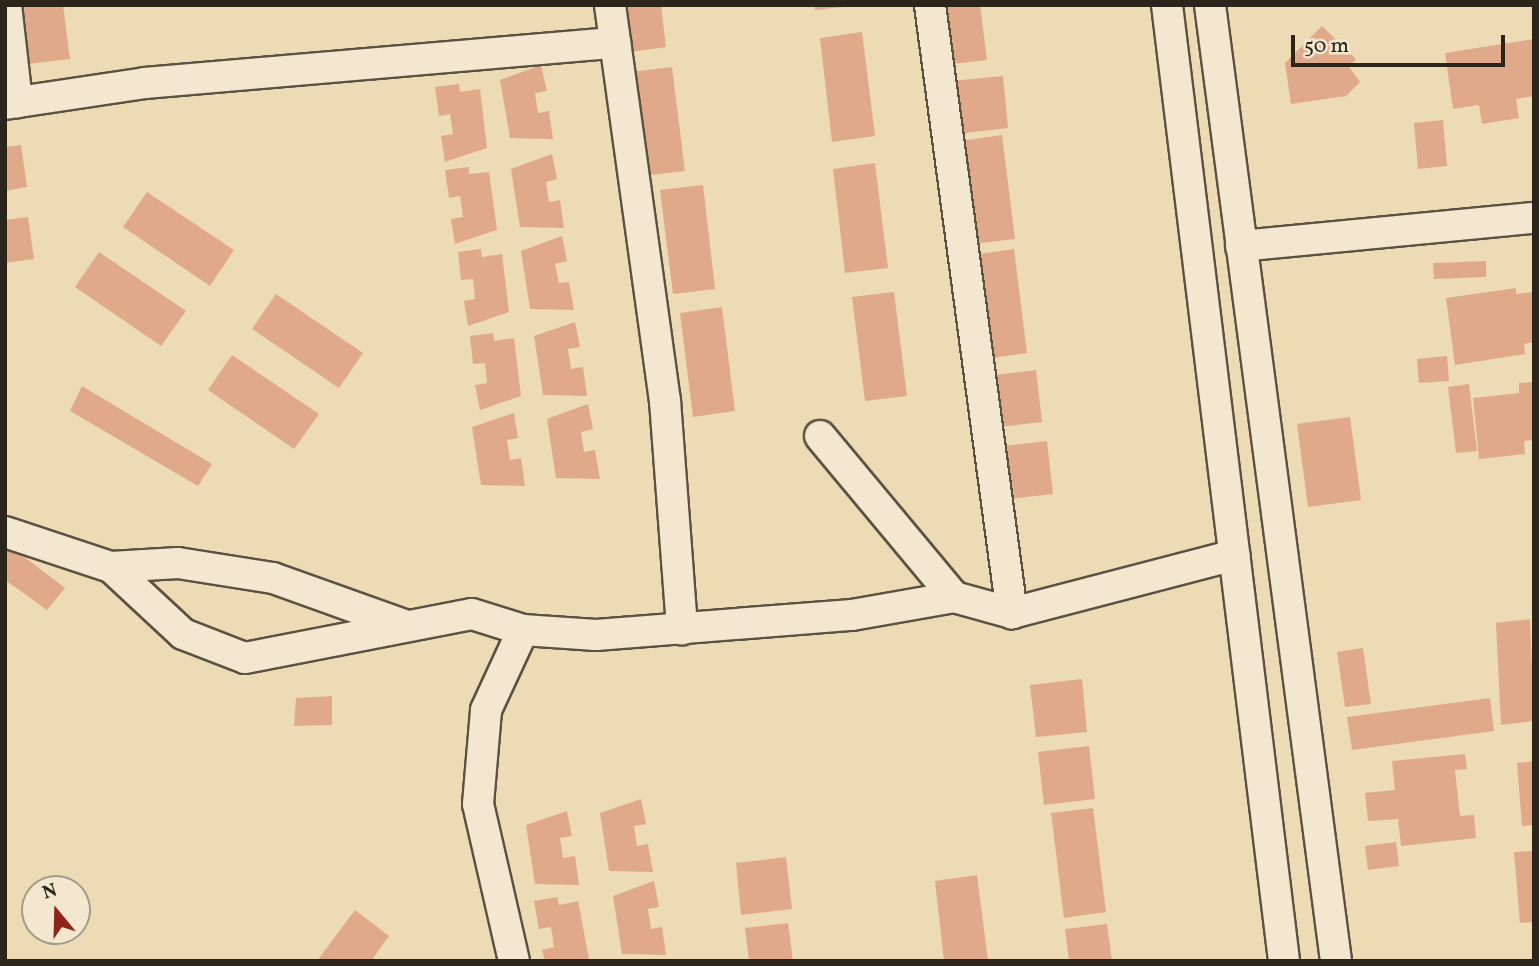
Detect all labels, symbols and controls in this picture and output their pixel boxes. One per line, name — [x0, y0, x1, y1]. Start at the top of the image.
scale bar — [1294, 21, 1508, 65]
text: 50 m — [1304, 32, 1349, 61]
north arrow — [21, 875, 91, 945]
text: N — [39, 878, 61, 907]

